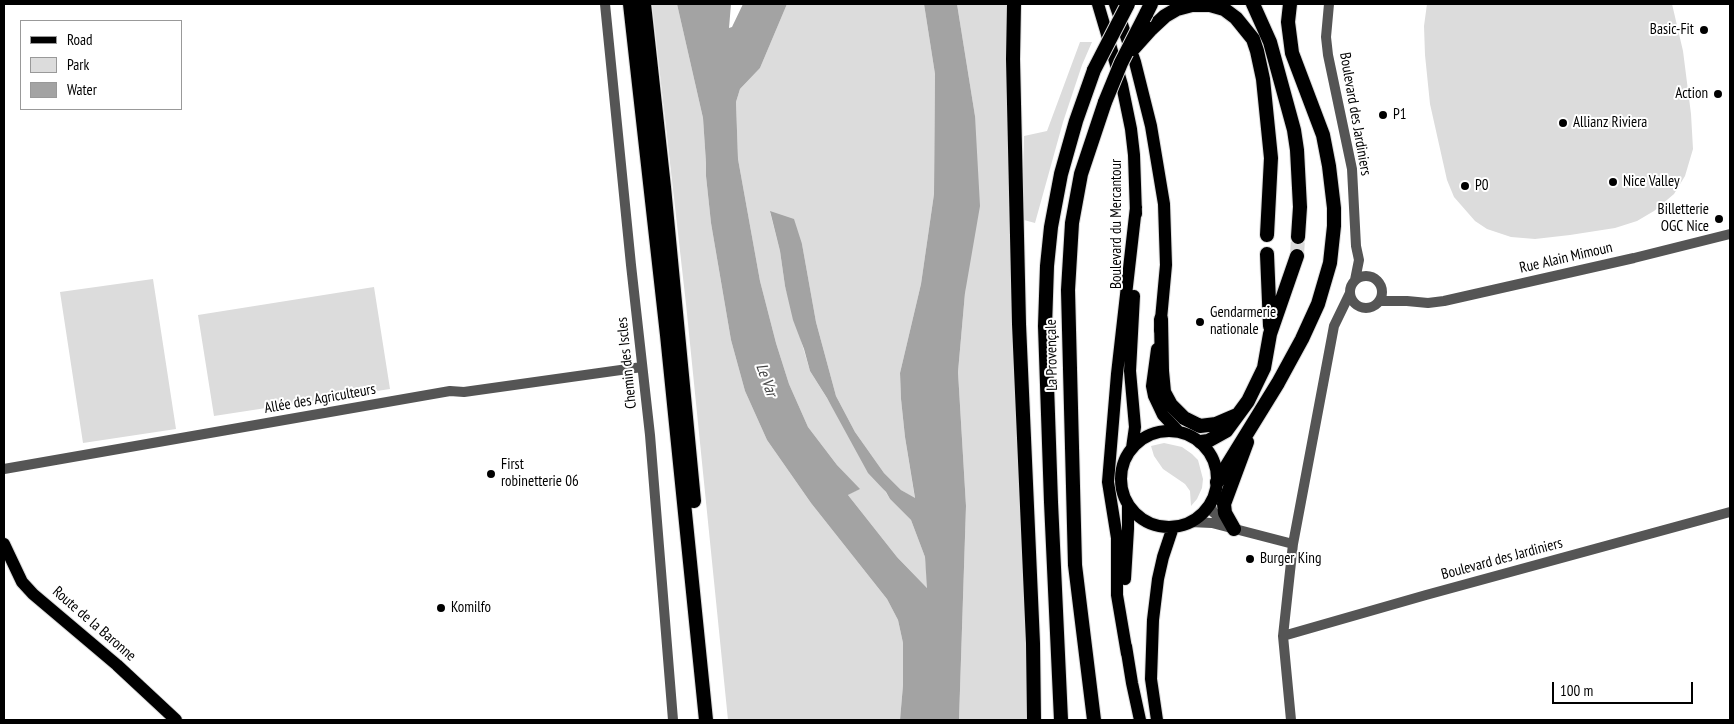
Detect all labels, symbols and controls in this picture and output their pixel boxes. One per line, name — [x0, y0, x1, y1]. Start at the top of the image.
legend — [20, 20, 182, 110]
place label: Basic-Fit — [1650, 21, 1694, 39]
marker: Basic-Fit — [1698, 24, 1710, 36]
text: Road — [67, 30, 93, 49]
street label: Boulevard des Jardiniers — [1335, 51, 1375, 177]
text: Park — [67, 55, 89, 74]
text: Water — [67, 80, 97, 99]
place label: Action — [1675, 85, 1708, 103]
marker: Action — [1712, 88, 1724, 100]
place label: P1 — [1393, 106, 1407, 124]
marker: P1 — [1377, 109, 1389, 121]
place label: Allianz Riviera — [1573, 114, 1647, 132]
marker: Allianz Riviera — [1557, 117, 1569, 129]
street label: Boulevard du Mercantour — [1108, 159, 1126, 289]
place label: Nice Valley — [1623, 173, 1680, 191]
marker: Nice Valley — [1607, 176, 1619, 188]
place label: P0 — [1475, 177, 1489, 195]
marker: P0 — [1459, 180, 1471, 192]
place label: Billetterie OGC Nice — [1658, 201, 1709, 236]
marker: Billetterie OGC Nice — [1713, 213, 1725, 225]
street label: Rue Alain Mimoun — [1518, 239, 1614, 277]
place label: Gendarmerie nationale — [1210, 304, 1276, 339]
street label: Chemin des Iscles — [613, 316, 641, 410]
marker: Gendarmerie nationale — [1194, 316, 1206, 328]
street label: La Provençale — [1042, 319, 1062, 391]
water label: Le Var — [751, 361, 781, 399]
street label: Allée des Agriculteurs — [263, 380, 377, 418]
place label: First robinetterie 06 — [501, 456, 579, 491]
marker: First robinetterie 06 — [485, 468, 497, 480]
street label: Boulevard des Jardiniers — [1439, 534, 1565, 584]
place label: Burger King — [1260, 550, 1321, 568]
marker: Burger King — [1244, 553, 1256, 565]
street label: Route de la Baronne — [49, 583, 139, 665]
place label: Komilfo — [451, 599, 491, 617]
marker: Komilfo — [435, 602, 447, 614]
scale bar — [1554, 672, 1695, 704]
text: 100 m — [1560, 681, 1593, 700]

